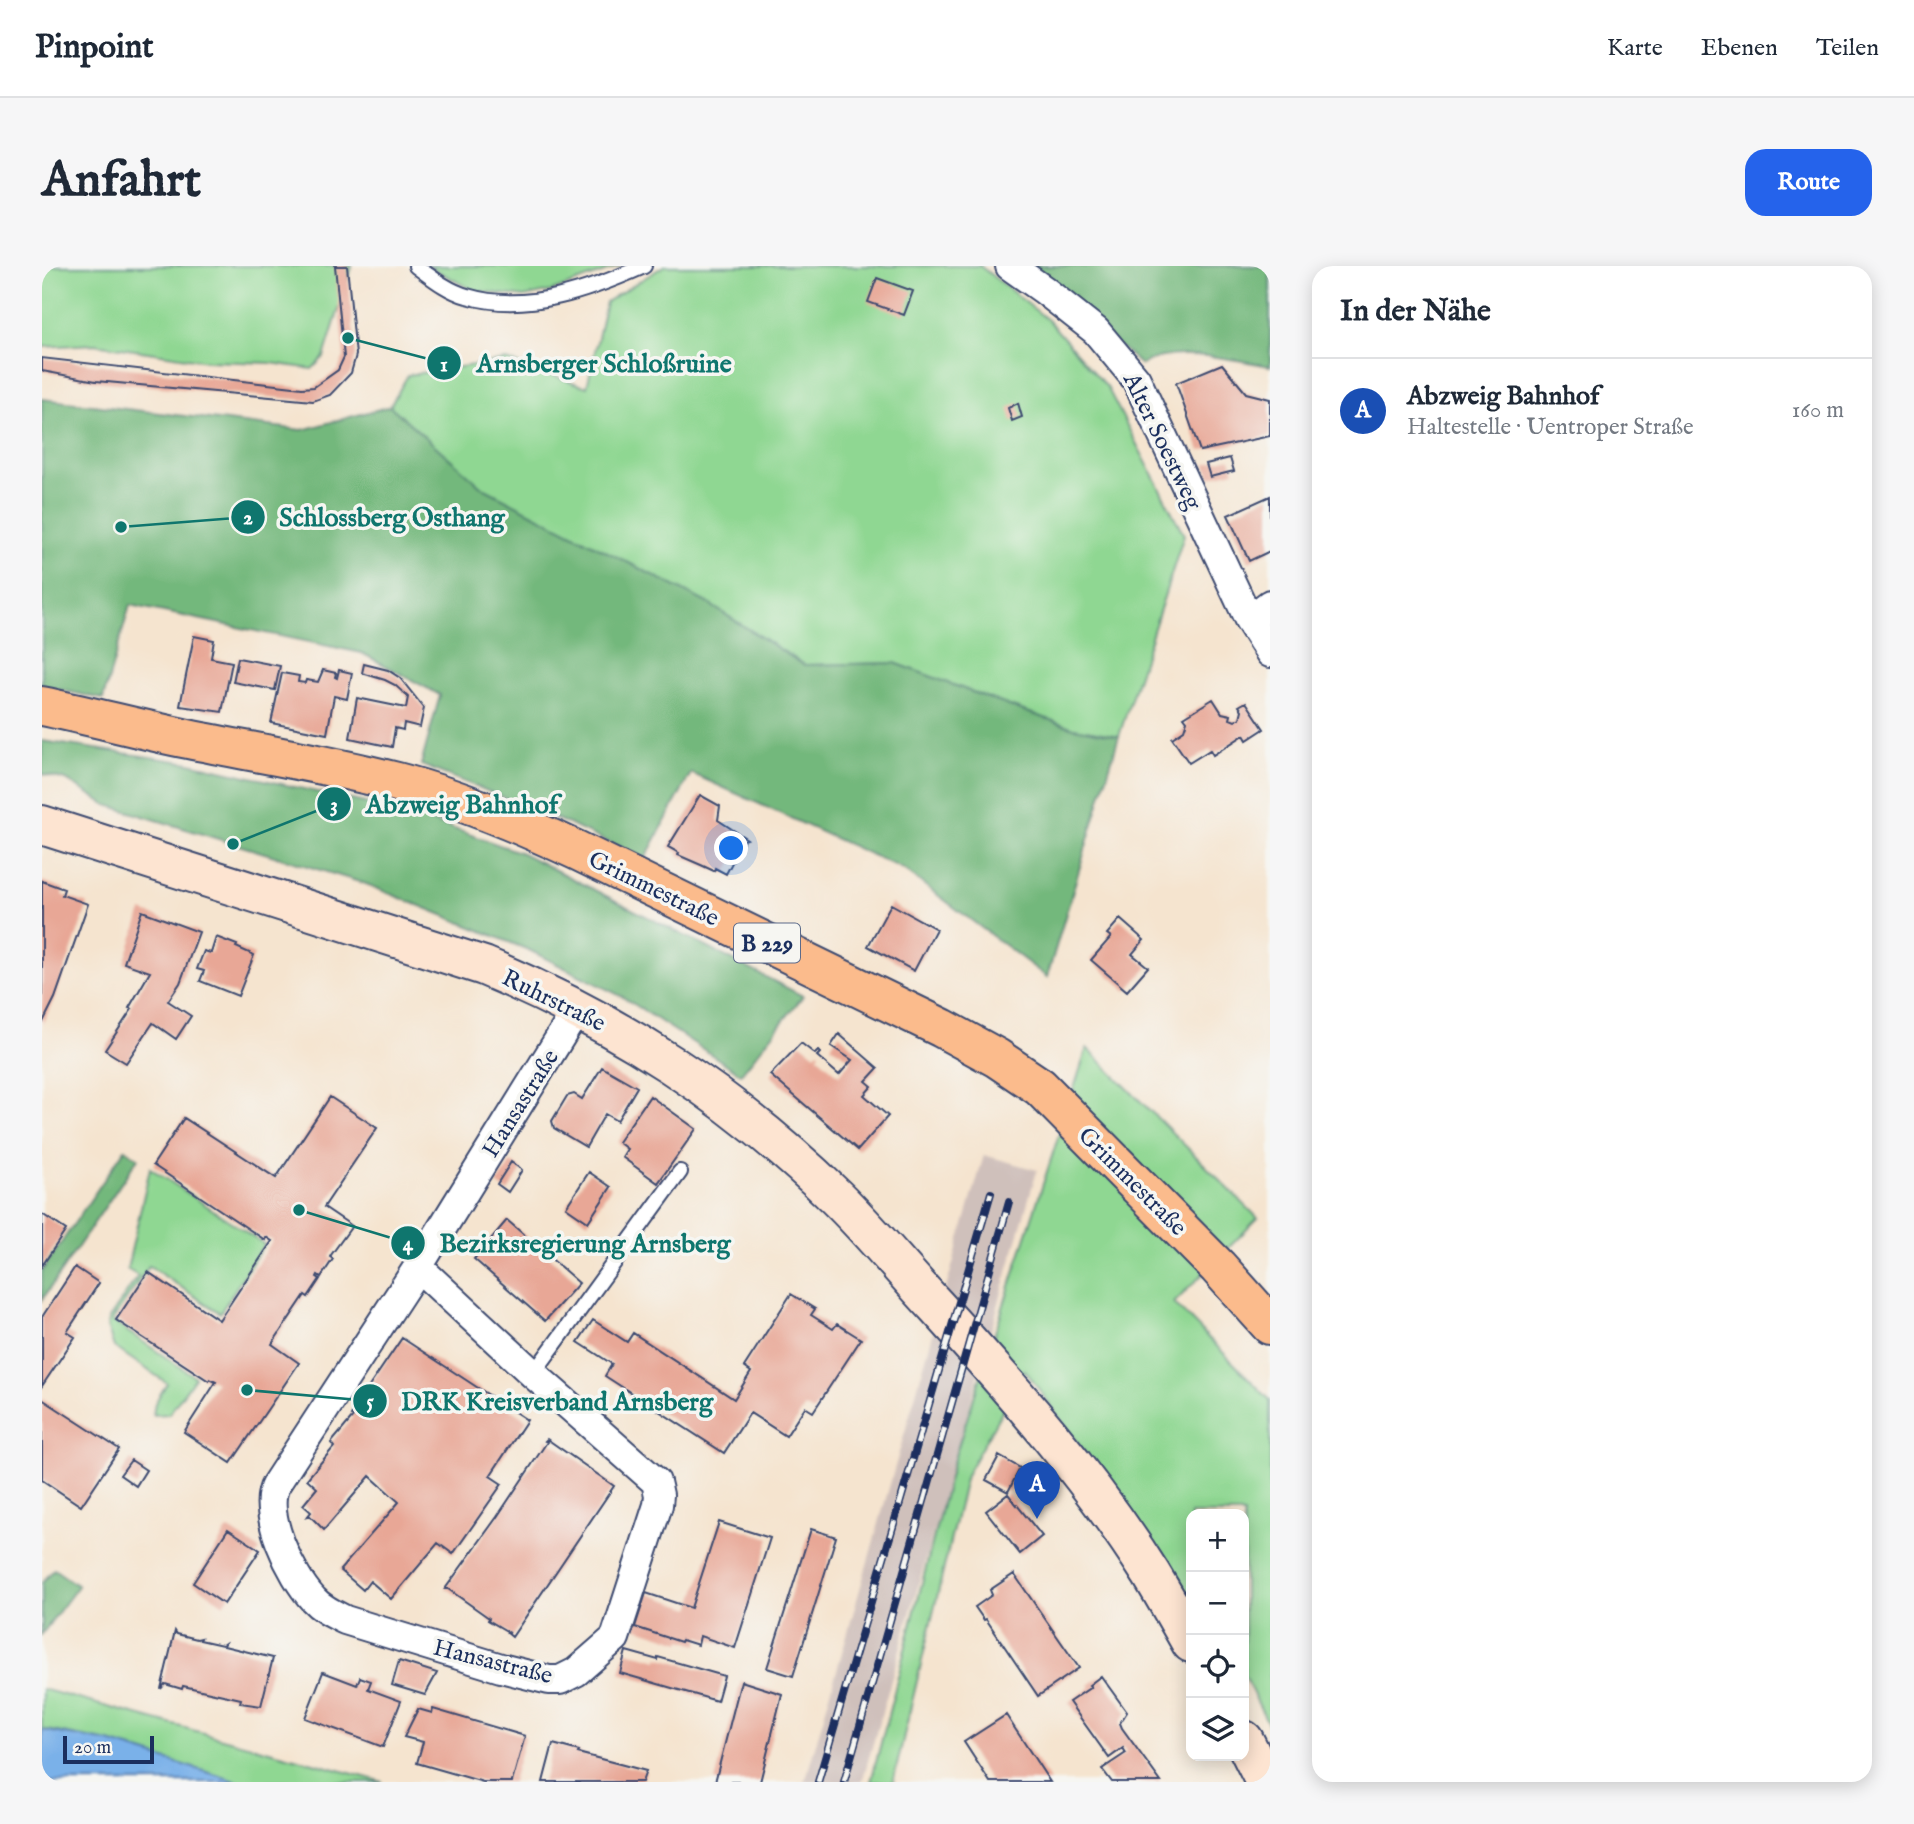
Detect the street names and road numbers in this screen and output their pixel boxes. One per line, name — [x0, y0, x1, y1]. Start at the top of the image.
street label: Alter Soestweg — [1115, 367, 1209, 516]
street label: Grimmestraße — [583, 844, 724, 934]
road number: B 229 — [734, 923, 800, 962]
street label: Ruhrstraße — [496, 963, 610, 1040]
street label: Hansastraße — [476, 1044, 567, 1164]
street label: Grimmestraße — [1071, 1121, 1193, 1243]
street label: Hansastraße — [430, 1633, 555, 1692]

